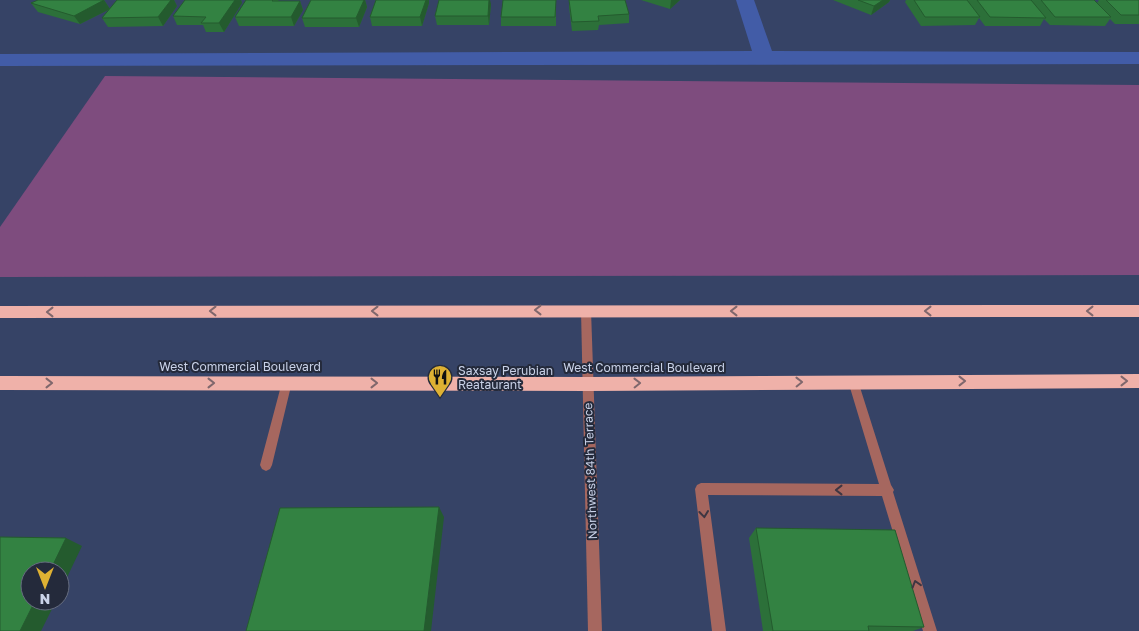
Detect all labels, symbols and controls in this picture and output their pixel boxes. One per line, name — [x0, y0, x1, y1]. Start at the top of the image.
one-way arrow — [533, 305, 541, 315]
one-way arrow — [208, 306, 216, 316]
one-way arrow — [371, 306, 378, 316]
one-way arrow — [730, 306, 738, 316]
one-way arrow — [924, 306, 932, 316]
one-way arrow — [1086, 306, 1094, 316]
one-way arrow — [46, 307, 54, 317]
street label: West Commercial Boulevard — [159, 359, 321, 374]
street label: West Commercial Boulevard — [563, 360, 725, 375]
place label: Saxsay Perubian Reataurant — [458, 363, 553, 392]
restaurant icon: Saxsay Perubian Reataurant — [427, 364, 453, 398]
one-way arrow — [958, 376, 966, 386]
one-way arrow — [1120, 376, 1128, 386]
one-way arrow — [796, 377, 803, 387]
one-way arrow — [45, 378, 53, 388]
one-way arrow — [208, 378, 215, 388]
one-way arrow — [370, 378, 378, 388]
one-way arrow — [633, 378, 641, 388]
street label: Northwest 84th Terrace — [580, 402, 600, 540]
one-way arrow — [835, 485, 842, 495]
one-way arrow — [698, 510, 709, 518]
north arrow — [20, 561, 70, 611]
one-way arrow — [911, 581, 921, 589]
text: N — [40, 591, 50, 608]

